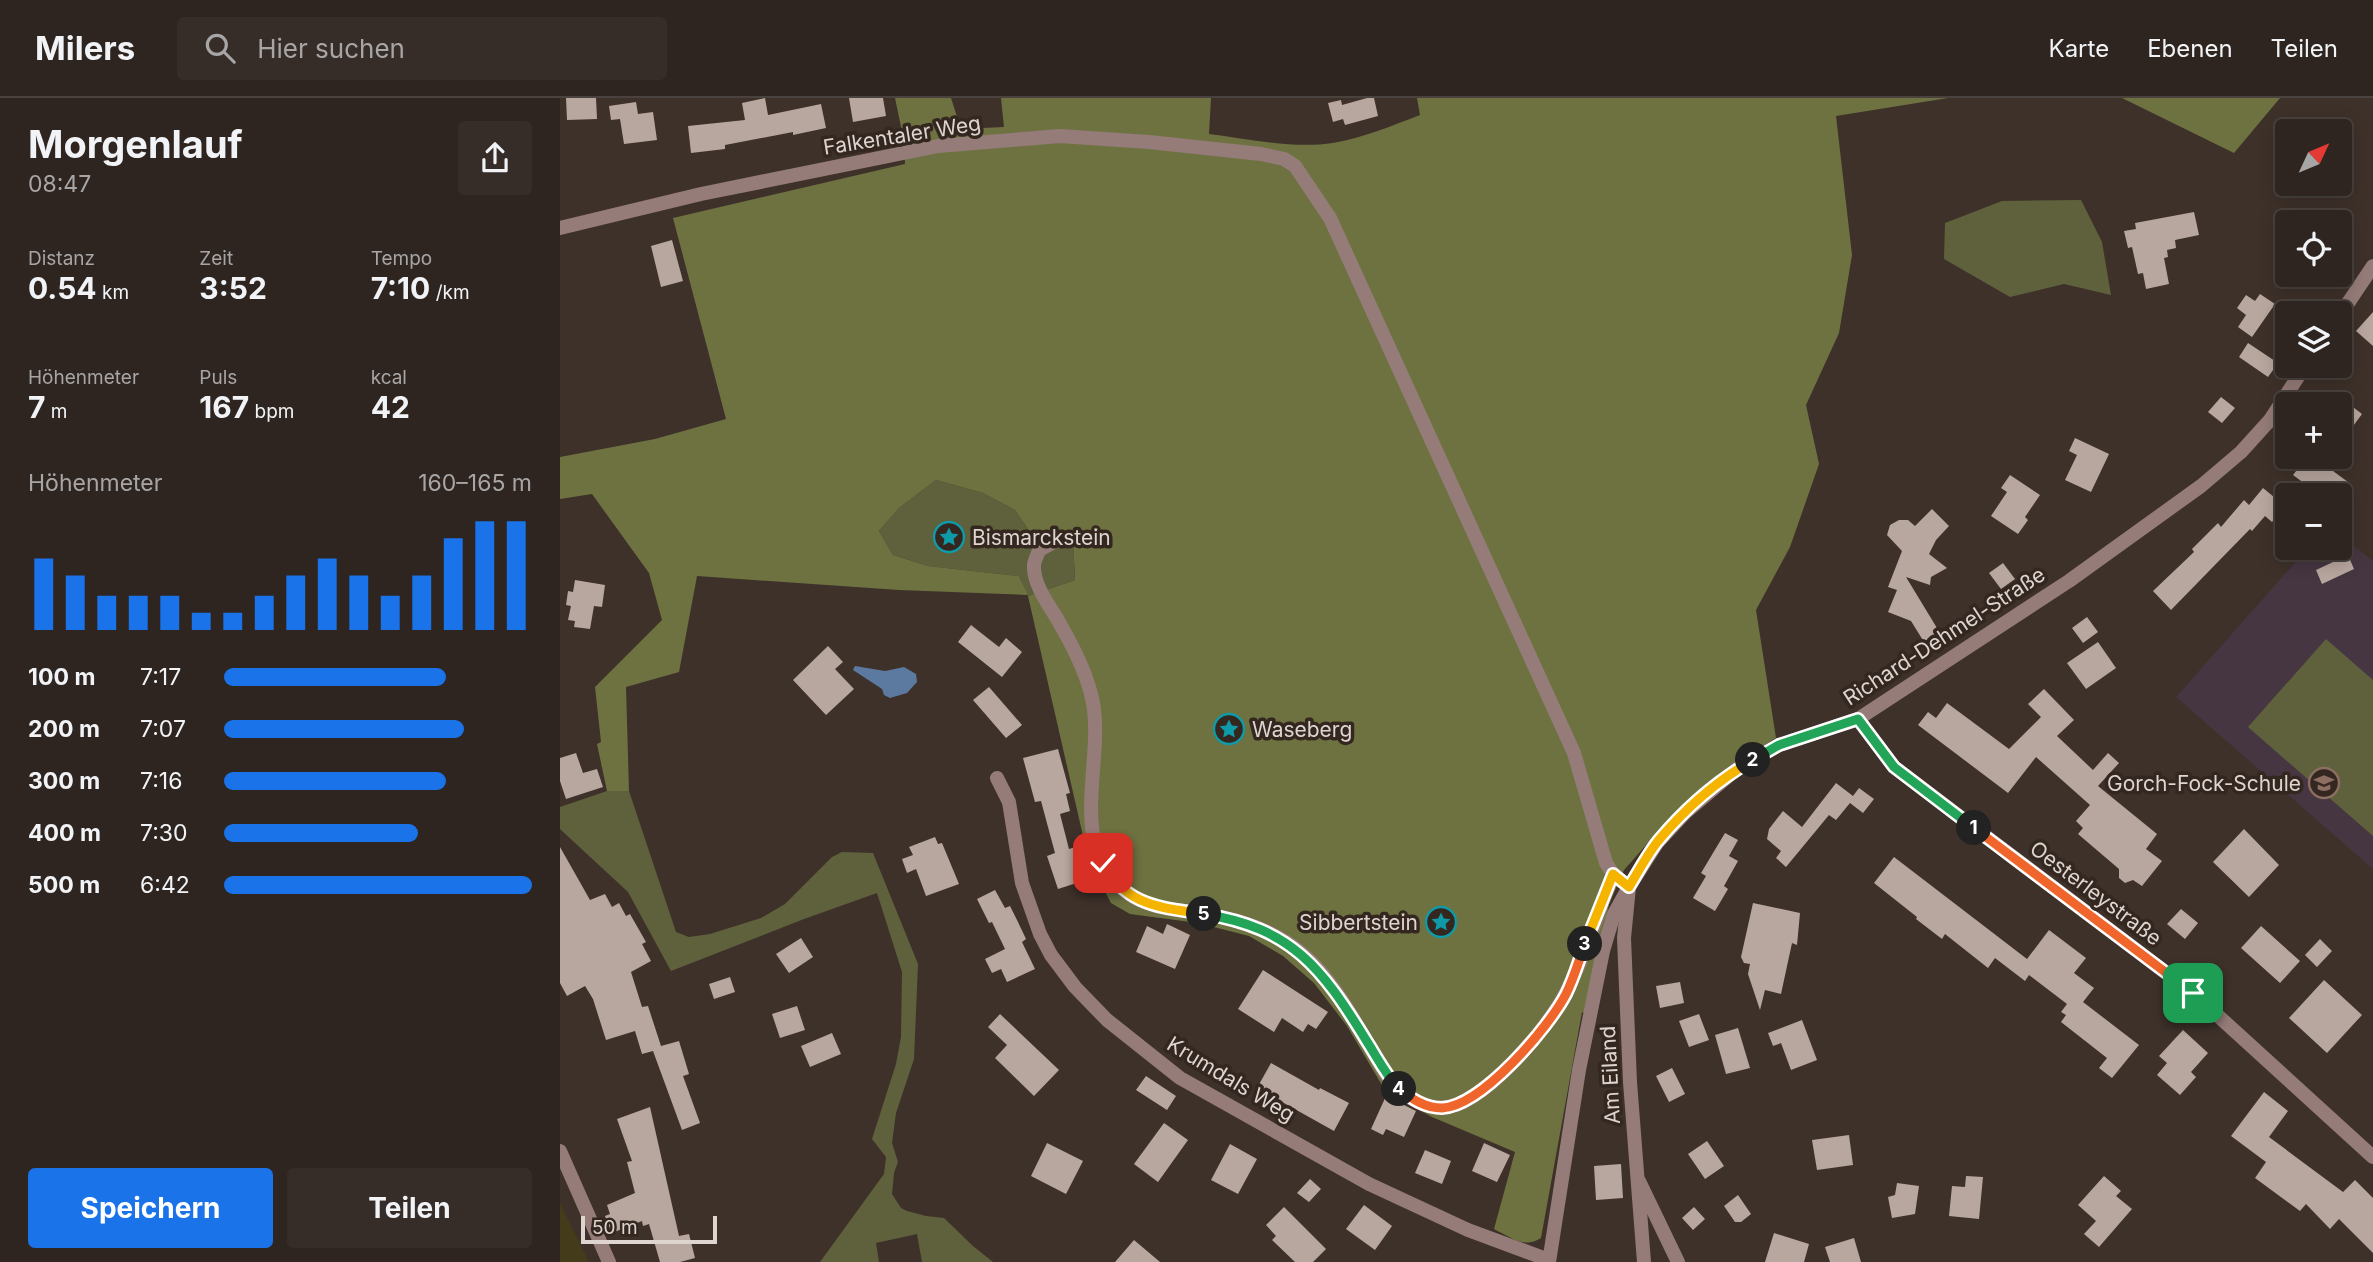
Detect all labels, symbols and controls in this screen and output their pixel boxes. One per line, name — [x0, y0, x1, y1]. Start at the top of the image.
search box — [177, 17, 667, 80]
text: Milers — [35, 28, 135, 68]
icon: search — [201, 29, 239, 67]
text: Hier suchen — [257, 33, 405, 64]
text: Karte — [2049, 34, 2109, 63]
text: Ebenen — [2147, 34, 2233, 63]
text: Teilen — [2271, 34, 2338, 63]
street label: Falkentaler Weg — [821, 110, 983, 160]
north arrow — [2275, 119, 2352, 196]
map controls — [2275, 119, 2352, 560]
text: Morgenlauf — [28, 121, 243, 167]
button: share — [458, 121, 532, 195]
text: 08:47 — [28, 170, 91, 198]
button: locate — [2275, 210, 2352, 287]
text: Distanz — [28, 247, 95, 270]
text: Zeit — [199, 247, 233, 270]
text: Tempo — [371, 247, 432, 270]
text: 0.54 — [28, 270, 97, 306]
text: 3:52 — [199, 270, 267, 306]
text: 7:10 — [371, 270, 430, 306]
text: km — [97, 281, 129, 304]
text: /km — [430, 281, 470, 304]
button: layers — [2275, 301, 2352, 378]
text: Höhenmeter — [28, 366, 139, 389]
text: Puls — [199, 366, 237, 389]
text: kcal — [371, 366, 407, 389]
text: 7 — [28, 389, 45, 425]
text: 167 — [199, 389, 249, 425]
text: 42 — [371, 389, 410, 425]
button: + — [2275, 392, 2352, 469]
text: m — [45, 400, 67, 423]
text: bpm — [249, 400, 294, 423]
text: Höhenmeter — [28, 469, 162, 497]
text: 160–165 m — [418, 469, 532, 497]
button: − — [2275, 483, 2352, 560]
place icon: Bismarckstein — [932, 520, 966, 554]
place label: Bismarckstein — [972, 525, 1111, 550]
street label: Richard-Dehmel-Straße — [1839, 561, 2049, 711]
text: 100 m — [28, 663, 95, 691]
text: 7:17 — [140, 663, 181, 691]
place icon: Waseberg — [1212, 712, 1246, 746]
text: 200 m — [28, 715, 100, 743]
text: 7:07 — [140, 715, 186, 743]
place label: Waseberg — [1252, 717, 1352, 742]
pin: 2 — [1736, 742, 1770, 778]
text: 2 — [1747, 748, 1758, 771]
school or university icon: Gorch-Fock-Schule — [2307, 766, 2341, 800]
text: 300 m — [28, 767, 100, 795]
text: 7:16 — [140, 767, 183, 795]
place label: Gorch-Fock-Schule — [2107, 771, 2301, 796]
pin: 1 — [1956, 810, 1992, 846]
text: 1 — [1969, 816, 1978, 839]
text: 400 m — [28, 819, 101, 847]
text: 7:30 — [140, 819, 188, 847]
pin — [1073, 833, 1133, 893]
street label: Oesterleystraße — [2025, 835, 2167, 951]
icon: check — [1084, 844, 1122, 882]
text: 500 m — [28, 871, 100, 899]
text: 6:42 — [140, 871, 190, 899]
pin: 5 — [1186, 896, 1222, 932]
text: 5 — [1197, 902, 1210, 925]
place icon: Sibbertstein — [1424, 905, 1458, 939]
place label: Sibbertstein — [1299, 910, 1418, 935]
pin: 3 — [1567, 926, 1602, 962]
text: 3 — [1578, 932, 1591, 955]
pin — [2163, 963, 2223, 1023]
icon: arrive — [2174, 974, 2212, 1012]
street label: Am Eiland — [1595, 1025, 1625, 1125]
street label: Krumdals Weg — [1163, 1031, 1299, 1127]
pin: 4 — [1382, 1072, 1416, 1107]
text: 4 — [1392, 1077, 1405, 1100]
button: Speichern — [28, 1168, 273, 1248]
button: Teilen — [287, 1168, 532, 1248]
scale bar — [581, 1213, 718, 1245]
text: 50 m — [592, 1216, 638, 1239]

